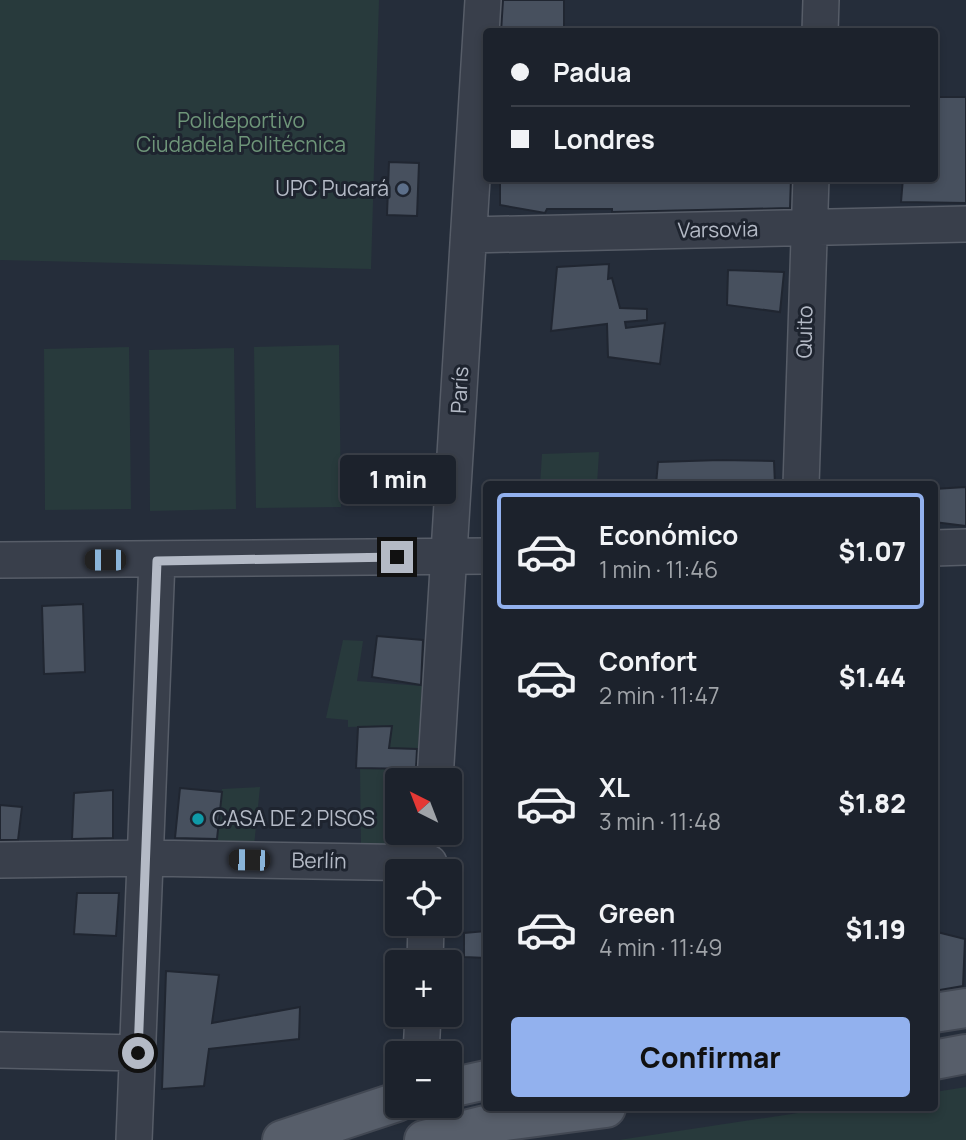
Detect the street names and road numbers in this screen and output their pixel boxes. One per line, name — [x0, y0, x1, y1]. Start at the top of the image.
street label: Varsovia — [677, 214, 759, 244]
street label: Quito — [790, 305, 818, 359]
street label: París — [444, 366, 474, 414]
street label: Berlín — [291, 846, 347, 874]

